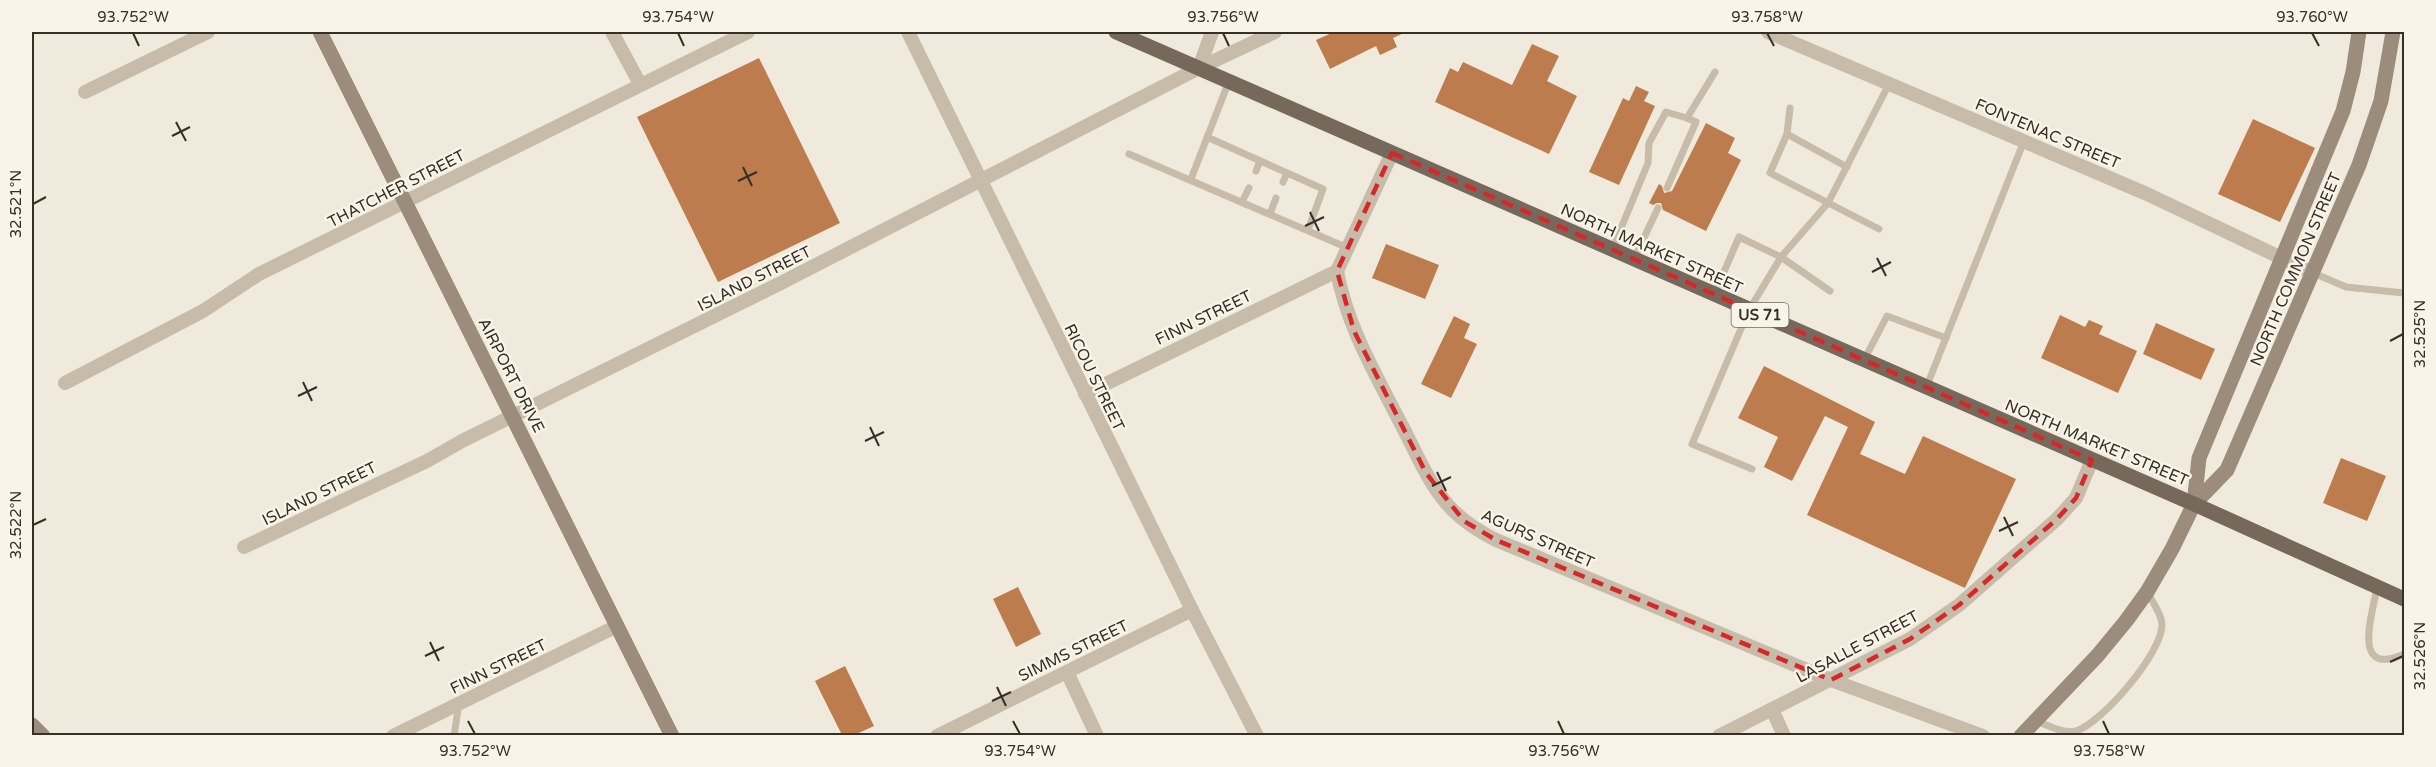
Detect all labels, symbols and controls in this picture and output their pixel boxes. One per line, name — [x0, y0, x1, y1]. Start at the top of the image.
text: 93.752°W — [97, 8, 169, 26]
text: 93.754°W — [642, 8, 714, 26]
text: 93.756°W — [1187, 8, 1259, 26]
text: 93.758°W — [1731, 8, 1803, 26]
text: 93.760°W — [2276, 8, 2348, 26]
street label: FONTENAC STREET — [1972, 94, 2123, 174]
street label: THATCHER STREET — [324, 145, 469, 232]
street label: NORTH COMMON STREET — [2246, 169, 2346, 369]
text: 32.521°N — [7, 170, 25, 238]
street label: NORTH MARKET STREET — [1557, 200, 1746, 298]
street label: ISLAND STREET — [694, 242, 815, 316]
street label: FINN STREET — [1152, 286, 1255, 350]
text: 32.525°N — [2411, 300, 2429, 368]
road number: US 71 — [1732, 303, 1788, 327]
street label: AIRPORT DRIVE — [474, 315, 549, 436]
street label: RICOU STREET — [1060, 321, 1129, 434]
street label: NORTH MARKET STREET — [2002, 395, 2192, 491]
street label: ISLAND STREET — [259, 457, 380, 530]
text: 32.522°N — [7, 491, 25, 559]
street label: AGURS STREET — [1478, 505, 1598, 573]
street label: LASALLE STREET — [1793, 606, 1922, 688]
street label: SIMMS STREET — [1015, 616, 1132, 686]
text: 32.526°N — [2411, 622, 2429, 690]
street label: FINN STREET — [447, 635, 550, 699]
text: 93.752°W — [439, 742, 511, 760]
text: 93.754°W — [984, 742, 1056, 760]
text: 93.756°W — [1528, 742, 1600, 760]
text: 93.758°W — [2073, 742, 2145, 760]

